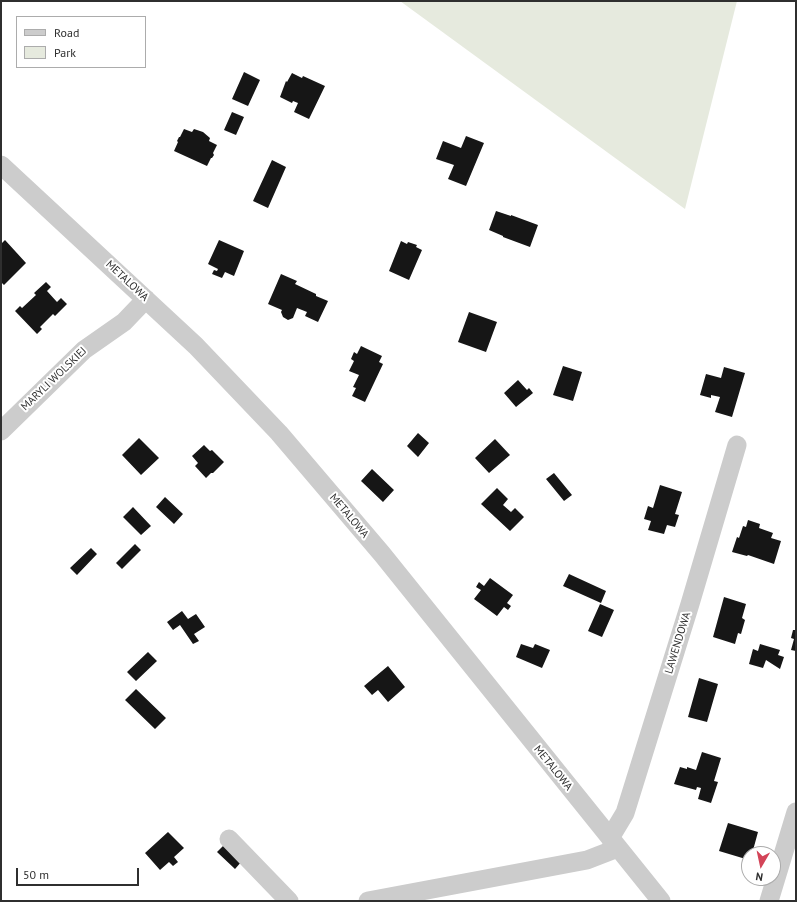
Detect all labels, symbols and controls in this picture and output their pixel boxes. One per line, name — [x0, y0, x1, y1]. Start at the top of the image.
legend — [16, 16, 146, 68]
text: Road — [54, 25, 79, 40]
text: Park — [54, 45, 76, 60]
street label: METALOWA — [103, 258, 151, 304]
street label: MARYLI WOLSKIEJ — [19, 344, 89, 414]
street label: METALOWA — [327, 491, 371, 541]
street label: LAWENDOWA — [662, 610, 694, 676]
street label: METALOWA — [531, 743, 575, 793]
north arrow — [741, 846, 781, 886]
scale bar — [18, 860, 141, 886]
text: 50 m — [23, 867, 49, 882]
text: N — [755, 869, 764, 884]

